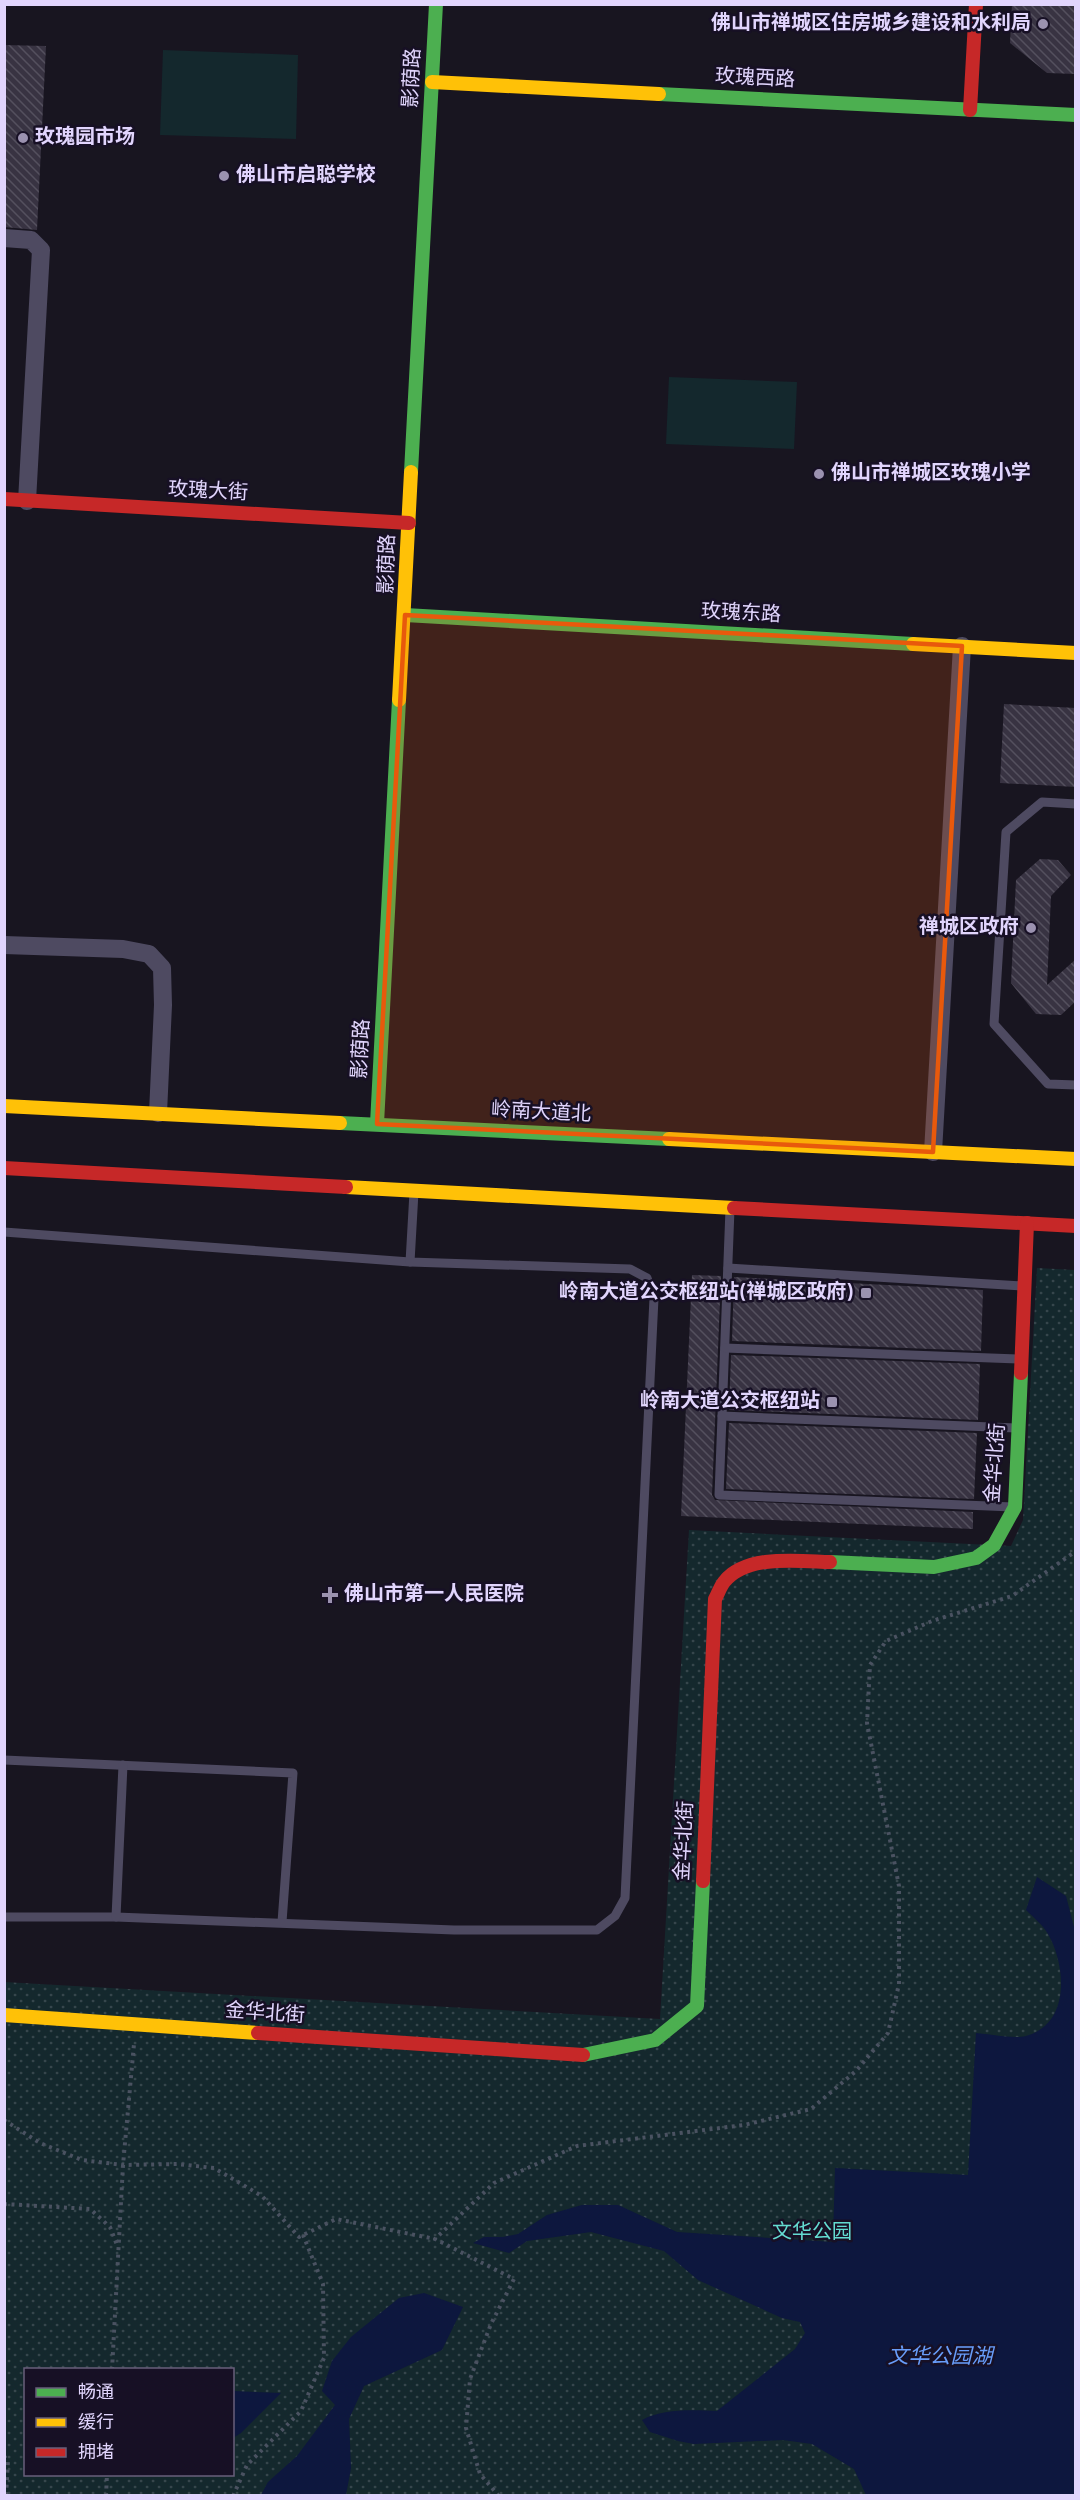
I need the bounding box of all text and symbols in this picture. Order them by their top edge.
place label: 佛山市禅城区住房城乡建设和水利局 [711,11,1031,37]
marker: 佛山市禅城区住房城乡建设和水利局 [1036,17,1050,31]
street label: 影荫路 [398,47,428,109]
street label: 玫瑰西路 [714,64,796,94]
place label: 玫瑰园市场 [35,125,135,151]
marker: 玫瑰园市场 [16,131,30,145]
place label: 佛山市启聪学校 [236,163,376,189]
marker: 佛山市启聪学校 [217,169,231,183]
place label: 佛山市禅城区玫瑰小学 [831,461,1031,487]
marker: 佛山市禅城区玫瑰小学 [812,467,826,481]
street label: 玫瑰大街 [167,477,249,507]
street label: 影荫路 [374,534,402,594]
street label: 玫瑰东路 [700,599,782,629]
place label: 禅城区政府 [919,915,1019,941]
marker: 禅城区政府 [1024,921,1038,935]
street label: 影荫路 [347,1018,377,1080]
street label: 岭南大道北 [490,1097,592,1129]
place label: 岭南大道公交枢纽站(禅城区政府) [559,1280,854,1306]
marker: 岭南大道公交枢纽站(禅城区政府) [859,1286,873,1300]
place label: 岭南大道公交枢纽站 [640,1389,820,1415]
marker: 岭南大道公交枢纽站 [825,1395,839,1409]
street label: 金华北街 [980,1422,1012,1504]
place label: 佛山市第一人民医院 [344,1582,524,1608]
marker: 佛山市第一人民医院 [321,1586,339,1604]
street label: 金华北街 [670,1800,700,1882]
street label: 金华北街 [224,1998,306,2030]
park label: 文华公园 [772,2220,852,2246]
water label: 文华公园湖 [888,2344,995,2371]
legend [24,2368,234,2476]
text: 畅通 [78,2382,114,2405]
text: 缓行 [78,2412,114,2435]
text: 拥堵 [78,2442,114,2465]

